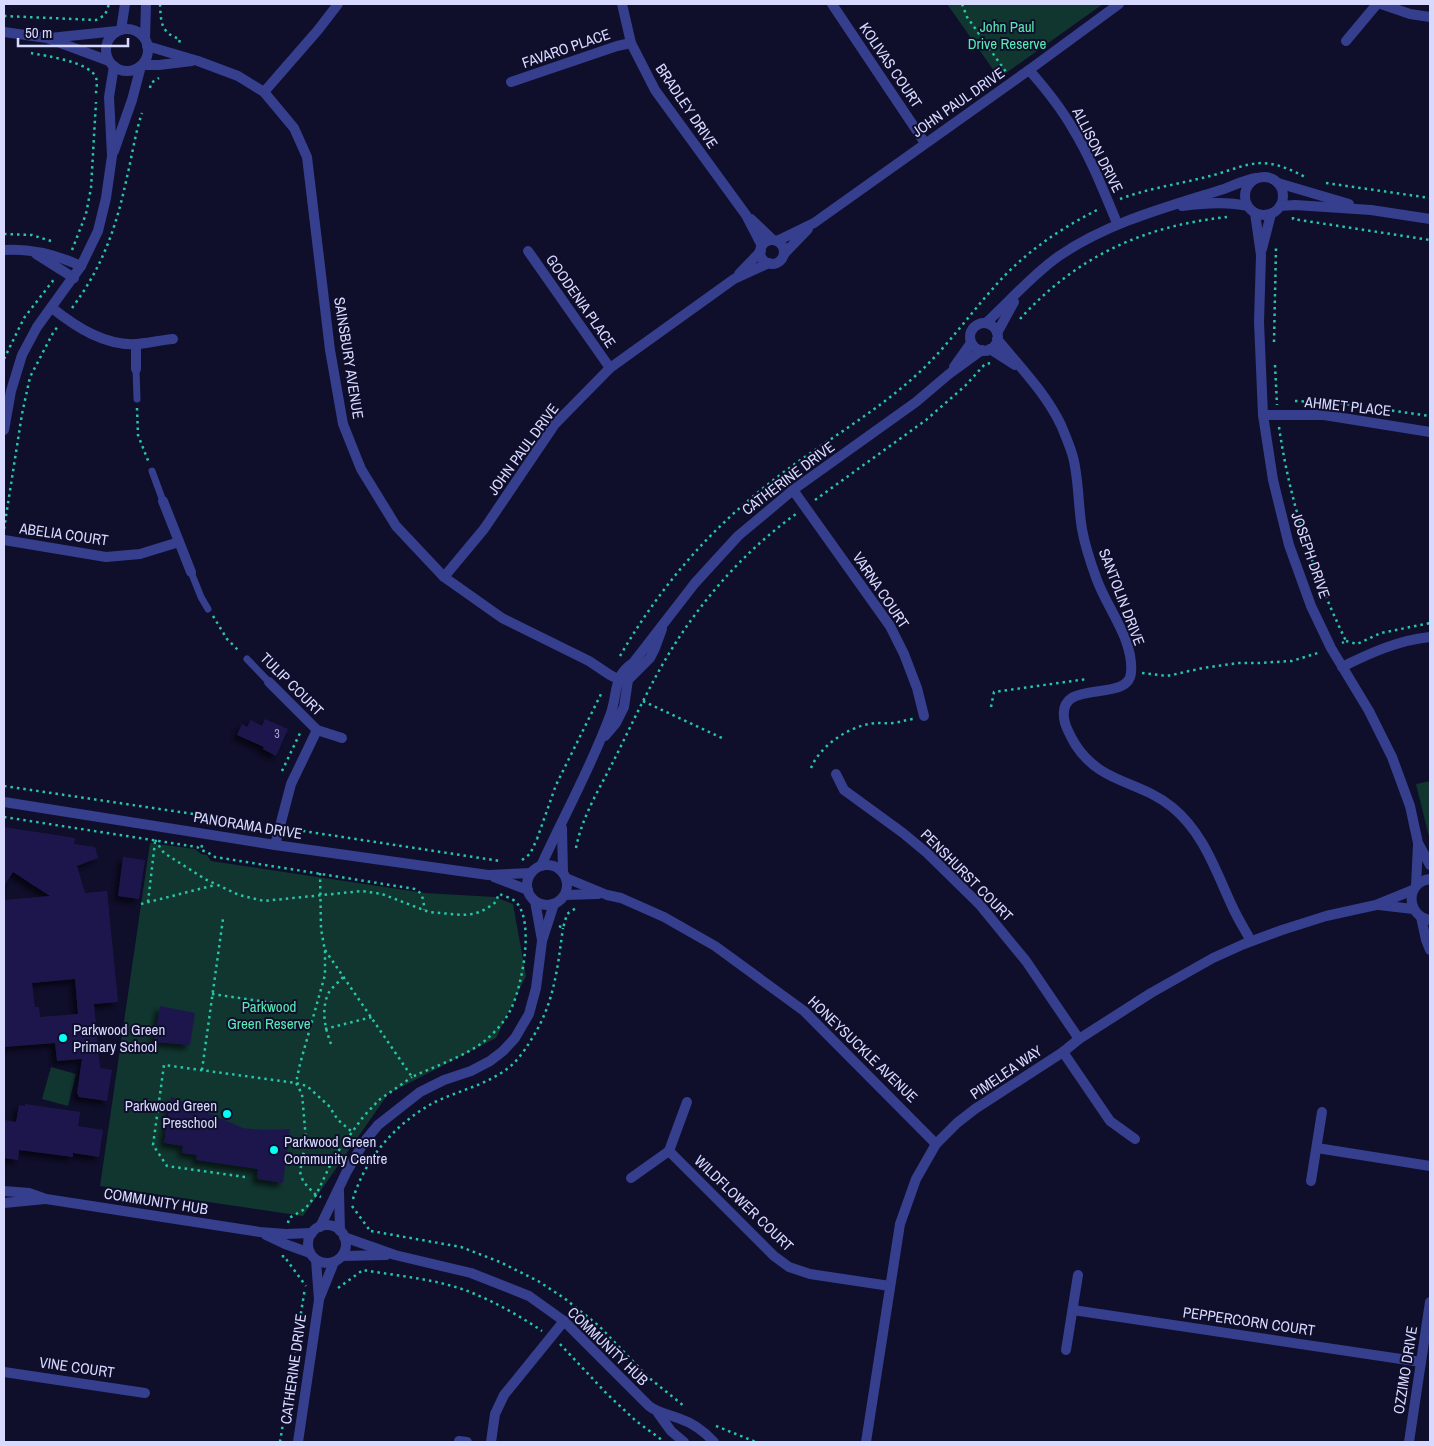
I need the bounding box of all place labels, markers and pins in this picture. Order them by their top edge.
place label: Parkwood Green Primary School [73,1019,165,1057]
marker: Parkwood Green Primary School [57,1032,69,1044]
place label: Parkwood Green Preschool [125,1095,217,1133]
marker: Parkwood Green Preschool [221,1108,233,1120]
place label: Parkwood Green Community Centre [284,1131,387,1169]
marker: Parkwood Green Community Centre [268,1144,280,1156]

